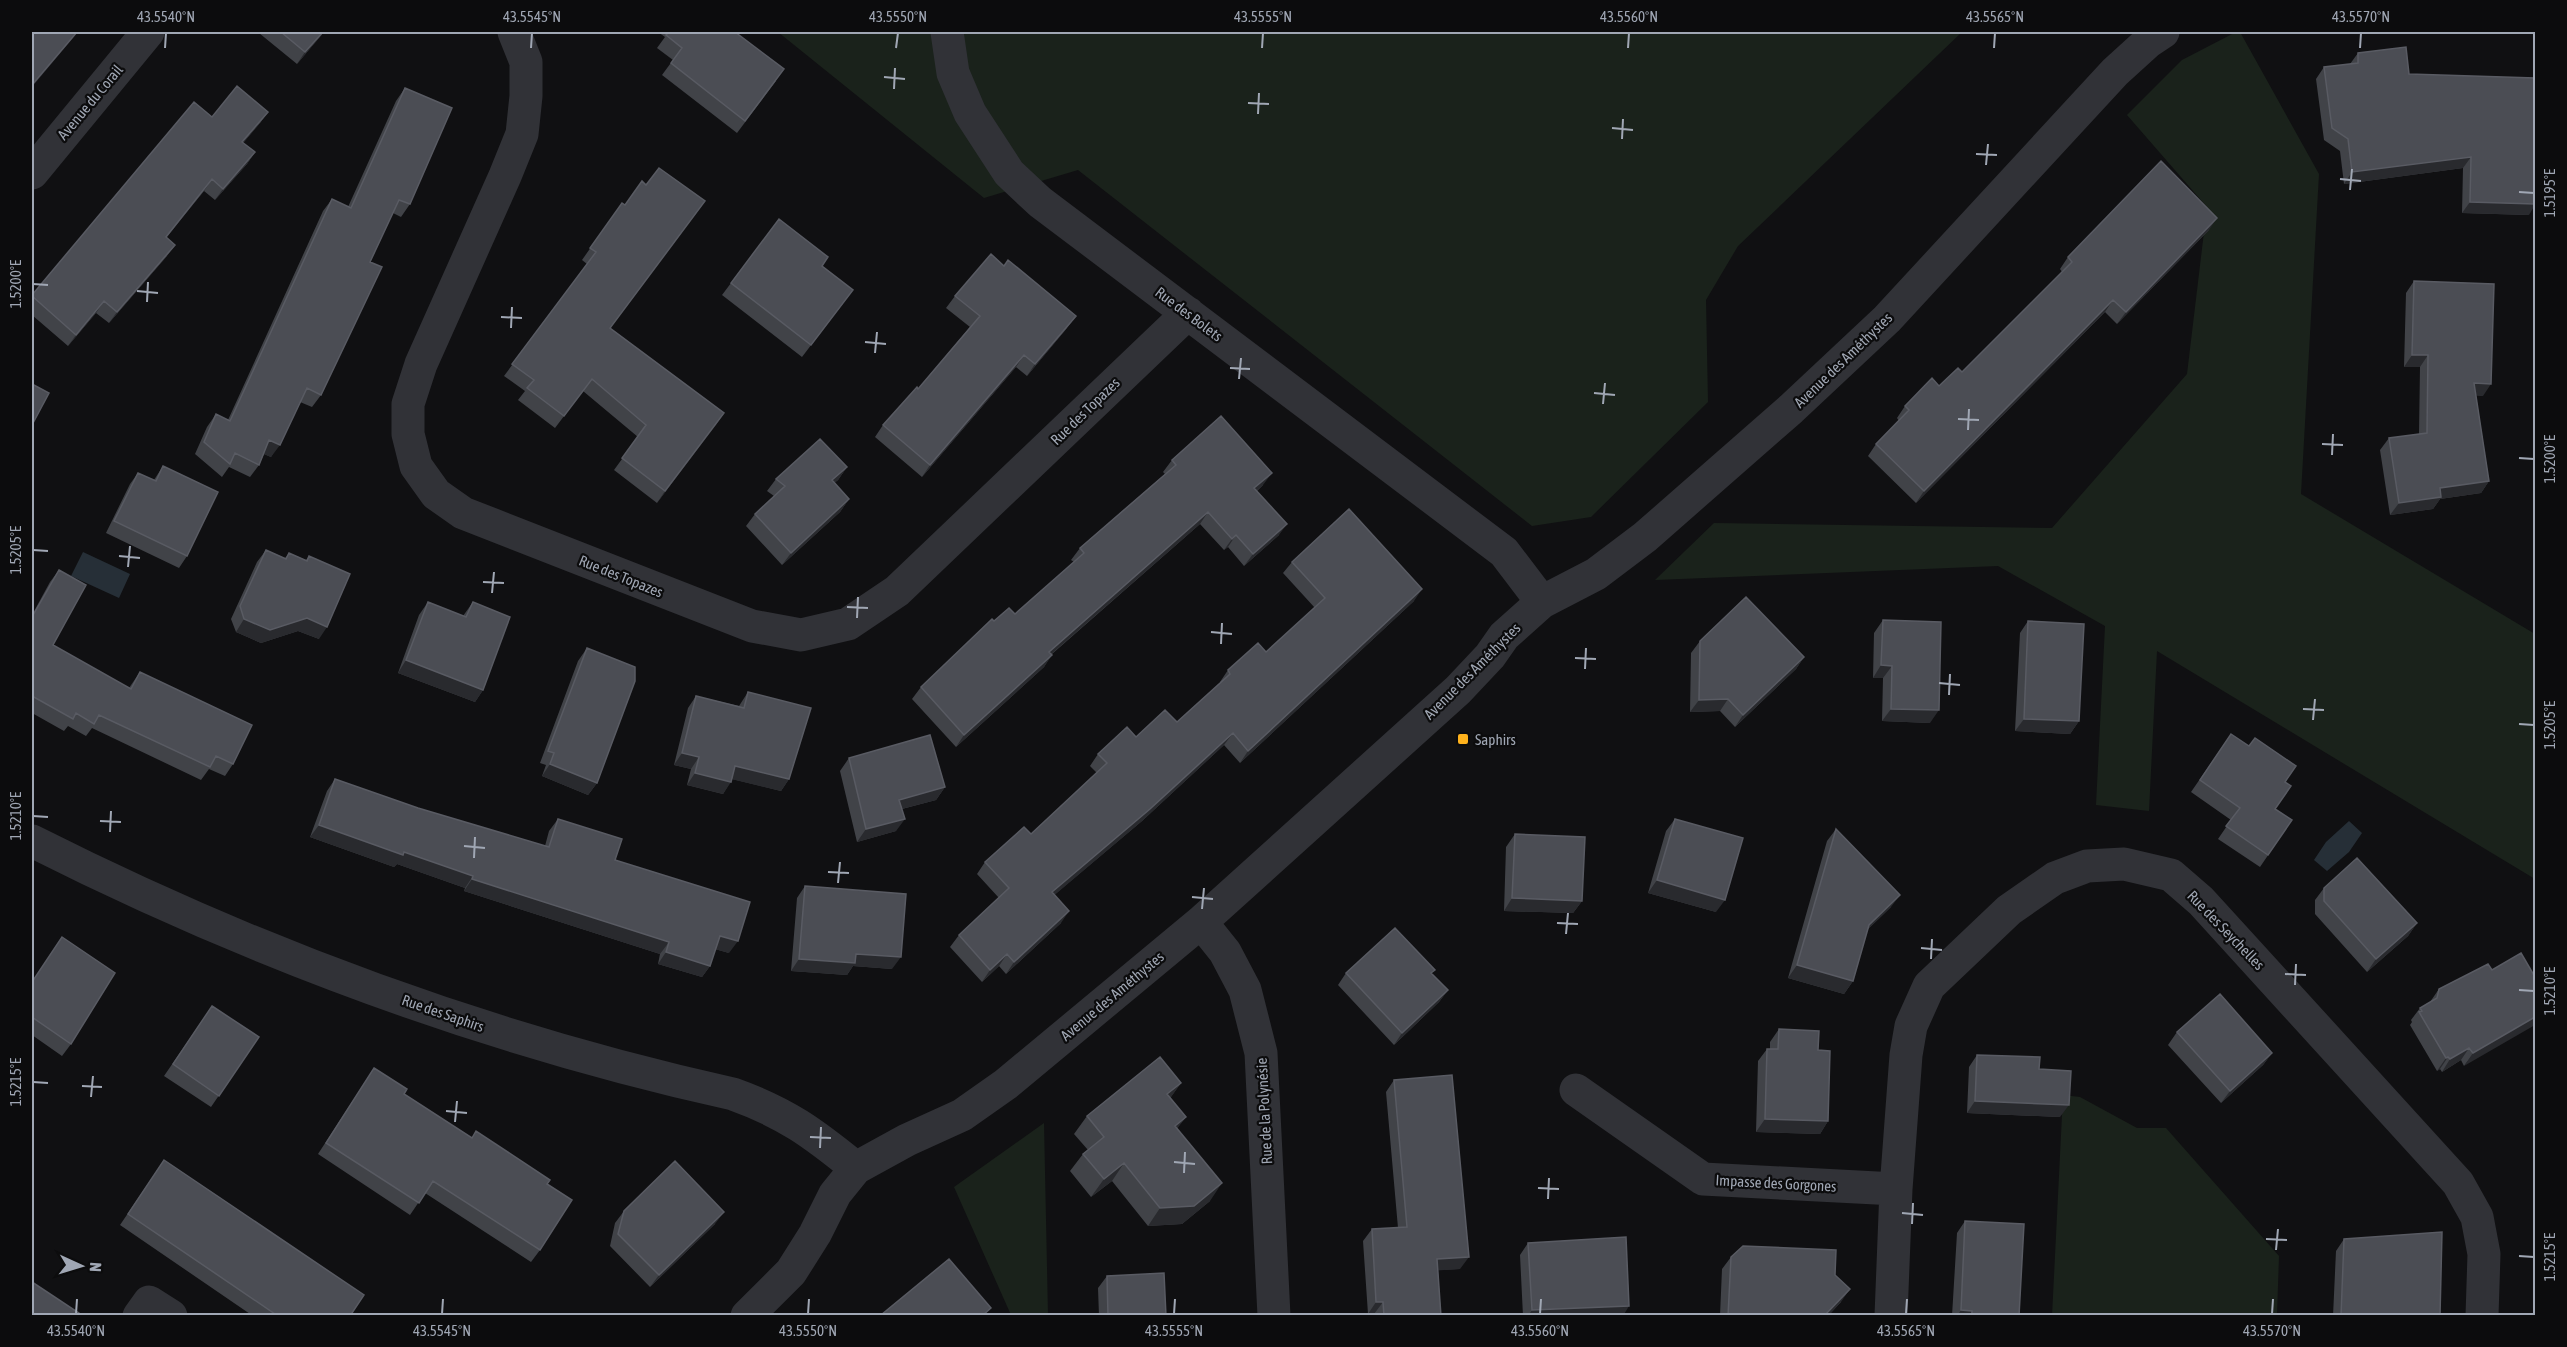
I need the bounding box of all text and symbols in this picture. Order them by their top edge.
text: 43.5540°N [137,8,195,25]
text: 43.5545°N [503,8,561,25]
text: 43.5550°N [869,8,927,25]
text: 43.5555°N [1234,8,1292,25]
text: 43.5560°N [1600,8,1658,25]
text: 43.5565°N [1966,8,2024,25]
text: 43.5570°N [2332,8,2390,25]
street label: Avenue du Corail [54,61,126,143]
text: 1.5195°E [2541,168,2558,217]
text: 1.5200°E [7,259,24,308]
street label: Rue des Bolets [1152,283,1226,345]
street label: Avenue des Améthystes [1791,309,1895,411]
street label: Rue des Topazes [1047,374,1123,448]
text: 1.5200°E [2541,434,2558,483]
text: 1.5205°E [7,525,24,574]
street label: Rue des Topazes [577,551,665,601]
street label: Avenue des Améthystes [1420,619,1524,723]
text: 1.5205°E [2541,700,2558,749]
place label: Saphirs [1475,731,1516,748]
marker: Saphirs [1456,732,1470,746]
text: 1.5210°E [7,791,24,840]
street label: Rue des Seychelles [2184,887,2268,973]
street label: Avenue des Améthystes [1057,948,1167,1044]
text: 1.5210°E [2541,966,2558,1015]
street label: Rue des Saphirs [400,991,486,1035]
text: 1.5215°E [7,1057,24,1106]
street label: Rue de la Polynésie [1253,1057,1275,1165]
street label: Impasse des Gorgones [1715,1171,1837,1195]
text: 1.5215°E [2541,1232,2558,1281]
north arrow [51,1236,111,1296]
text: N [87,1262,105,1272]
text: 43.5540°N [47,1322,105,1339]
text: 43.5545°N [413,1322,471,1339]
text: 43.5550°N [779,1322,837,1339]
text: 43.5555°N [1145,1322,1203,1339]
text: 43.5560°N [1511,1322,1569,1339]
text: 43.5565°N [1877,1322,1935,1339]
text: 43.5570°N [2243,1322,2301,1339]

